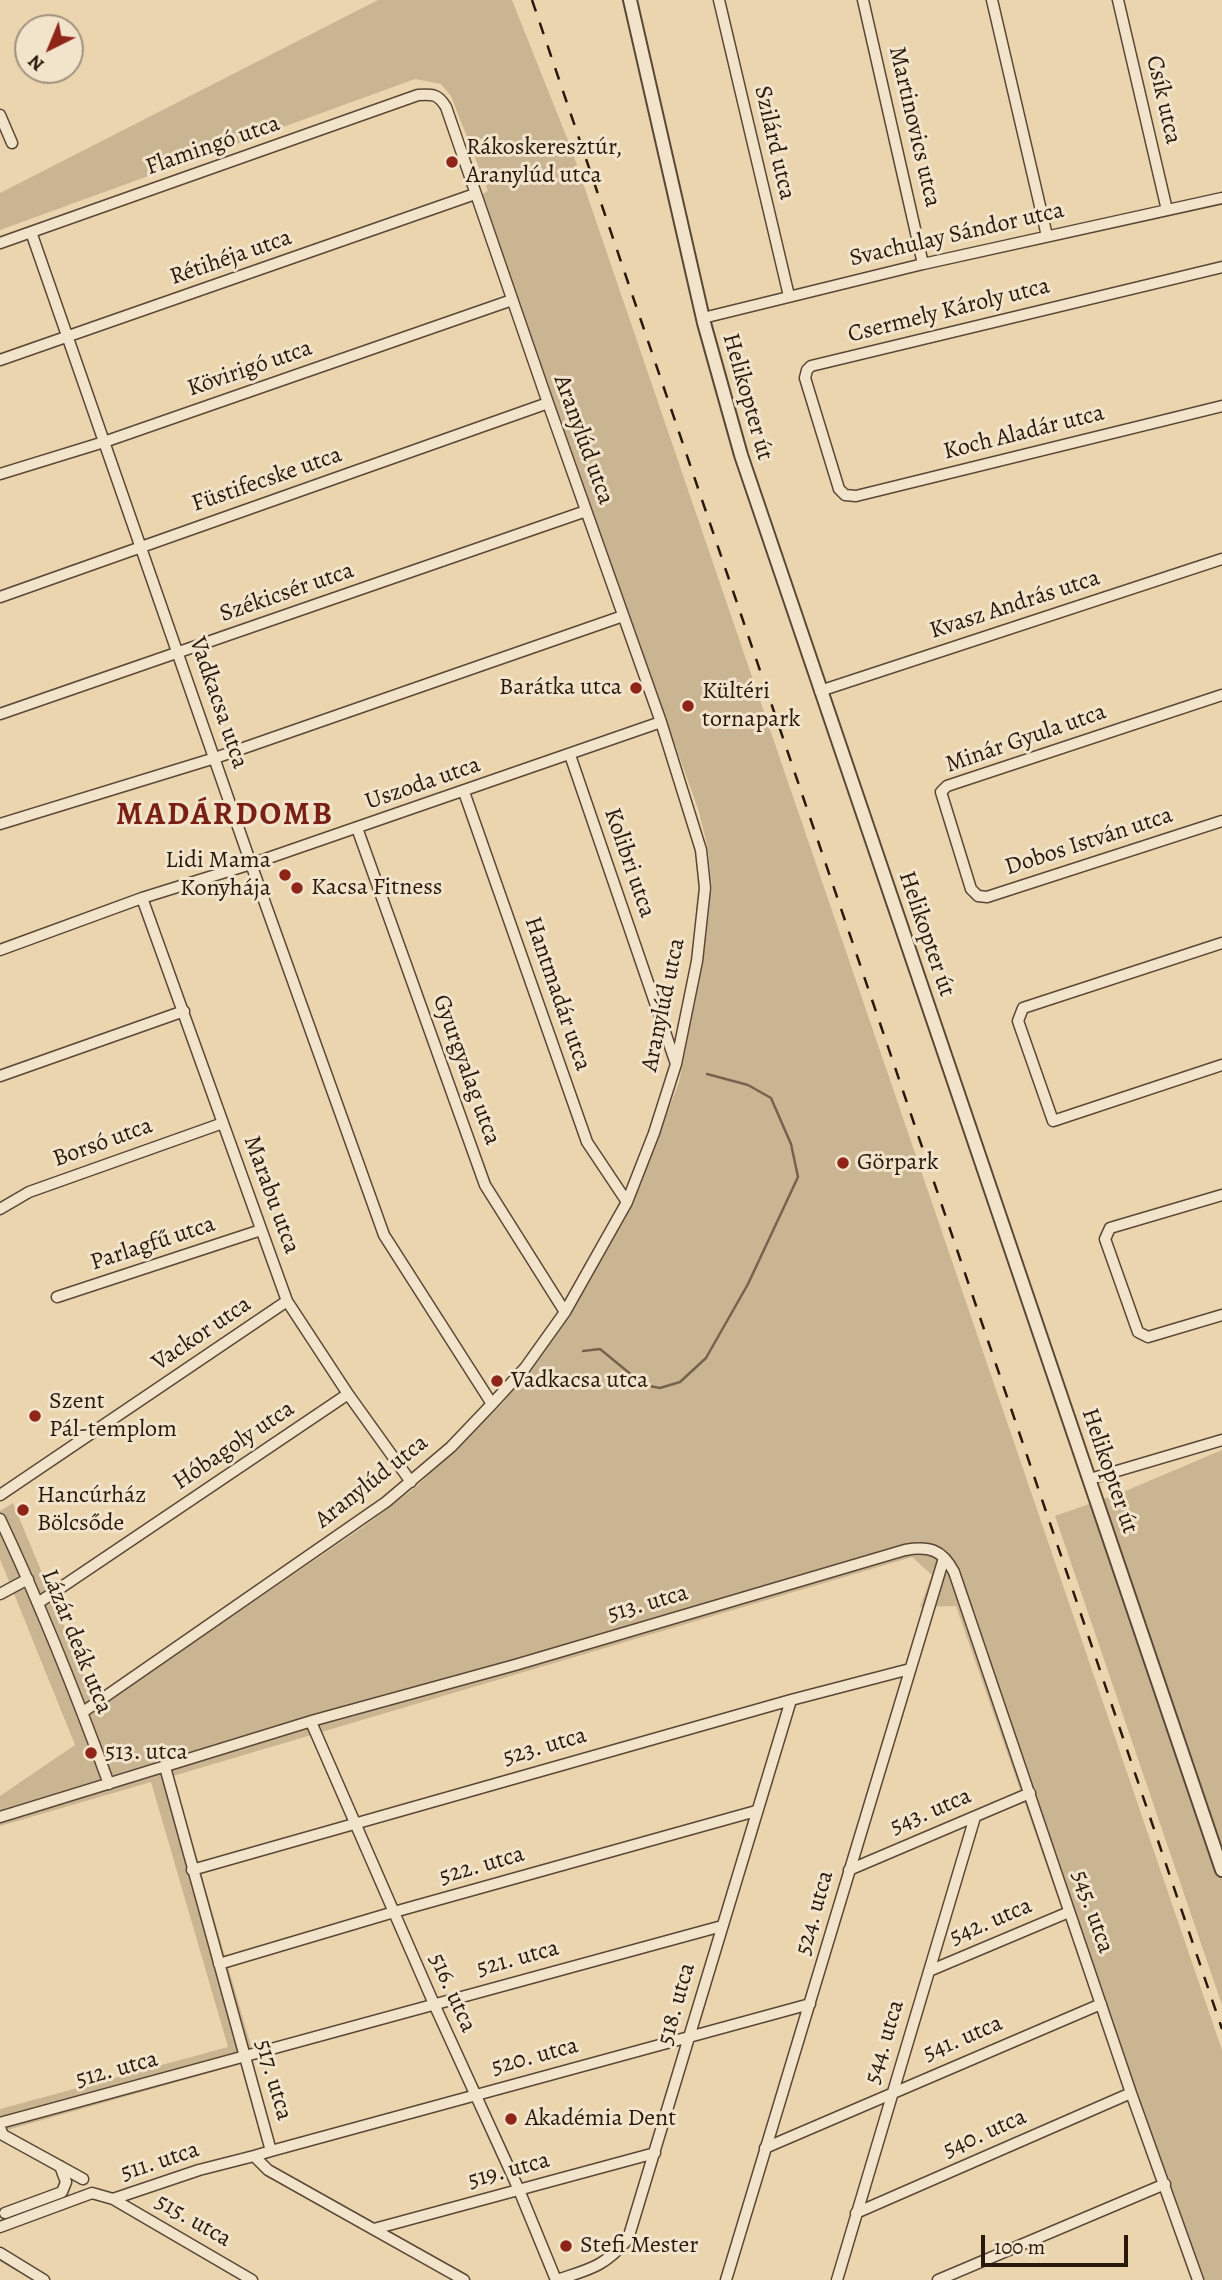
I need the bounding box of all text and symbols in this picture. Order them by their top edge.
north arrow [14,14,84,84]
street label: Martinovics utca [882,44,946,210]
text: N [22,49,50,77]
street label: Csík utca [1139,53,1187,147]
street label: Szilárd utca [747,83,801,203]
street label: Flamingó utca [142,110,284,182]
place label: Rákoskeresztúr, Aranylúd utca [466,134,622,190]
marker: Rákoskeresztúr, Aranylúd utca [444,154,460,170]
street label: Svachulay Sándor utca [847,196,1067,274]
street label: Rétihéja utca [166,224,296,292]
street label: Csermely Károly utca [845,272,1053,350]
street label: Helikopter út [715,330,779,464]
street label: Kövirigó utca [184,334,316,404]
street label: Aranylúd utca [546,371,620,509]
street label: Koch Aladár utca [941,399,1107,467]
street label: Füstifecske utca [188,441,346,519]
street label: Székicsér utca [216,557,358,629]
street label: Kvasz András utca [926,564,1104,646]
street label: Vadkacsa utca [182,633,254,773]
place label: Barátka utca [499,674,622,702]
place label: Kültéri tornapark [702,678,800,734]
marker: Barátka utca [628,680,644,696]
marker: Kültéri tornapark [680,698,696,714]
street label: Minár Gyula utca [942,698,1110,780]
street label: Uszoda utca [362,751,484,817]
district label: MADÁRDOMB [117,797,333,835]
street label: Dobos István utca [1002,801,1176,883]
street label: Kolibri utca [597,804,661,922]
place label: Lidi Mama Konyhája [165,847,271,903]
marker: Lidi Mama Konyhája [277,867,293,883]
street label: Helikopter út [891,868,961,1000]
place label: Kacsa Fitness [311,874,442,902]
marker: Kacsa Fitness [289,880,305,896]
street label: Hantmadár utca [517,913,597,1075]
street label: Aranylúd utca [636,936,692,1074]
street label: Gyurgyalag utca [425,991,507,1149]
street label: Borsó utca [49,1112,157,1174]
street label: Marabu utca [236,1132,306,1258]
place label: Görpark [857,1149,939,1177]
marker: Görpark [835,1155,851,1171]
street label: Parlagfű utca [87,1210,219,1278]
street label: Vackor utca [147,1290,257,1378]
place label: Vadkacsa utca [511,1367,648,1395]
marker: Vadkacsa utca [489,1373,505,1389]
place label: Szent Pál-templom [49,1388,177,1444]
street label: Hóbagoly utca [168,1395,300,1497]
street label: Helikopter út [1074,1405,1144,1537]
marker: Szent Pál-templom [27,1408,43,1424]
street label: Aranylúd utca [310,1429,434,1535]
place label: Hancúrház Bölcsőde [37,1482,146,1538]
marker: Hancúrház Bölcsőde [15,1502,31,1518]
street label: Lázár deák utca [34,1566,118,1718]
street label: 513. utca [604,1579,692,1629]
street label: 523. utca [500,1721,590,1773]
place label: 513. utca [105,1739,188,1767]
marker: 513. utca [83,1745,99,1761]
street label: 543. utca [886,1782,976,1842]
street label: 522. utca [436,1840,528,1892]
street label: 524. utca [789,1867,841,1959]
street label: 545. utca [1064,1867,1120,1957]
street label: 542. utca [945,1892,1037,1952]
street label: 521. utca [474,1934,562,1984]
street label: 516. utca [422,1949,482,2037]
street label: 518. utca [652,1960,702,2048]
street label: 544. utca [859,1997,911,2087]
street label: 541. utca [919,2009,1007,2069]
street label: 520. utca [488,2032,582,2082]
street label: 517. utca [248,2036,298,2124]
street label: 512. utca [73,2045,161,2095]
street label: 540. utca [939,2103,1031,2165]
place label: Akadémia Dent [525,2105,676,2133]
marker: Akadémia Dent [503,2111,519,2127]
street label: 511. utca [117,2136,203,2188]
street label: 519. utca [465,2146,553,2196]
street label: 515. utca [150,2188,236,2254]
scale bar [984,2220,1131,2264]
place label: Stefi Mester [580,2232,698,2260]
text: 100 m [994,2233,1045,2261]
marker: Stefi Mester [558,2238,574,2254]

